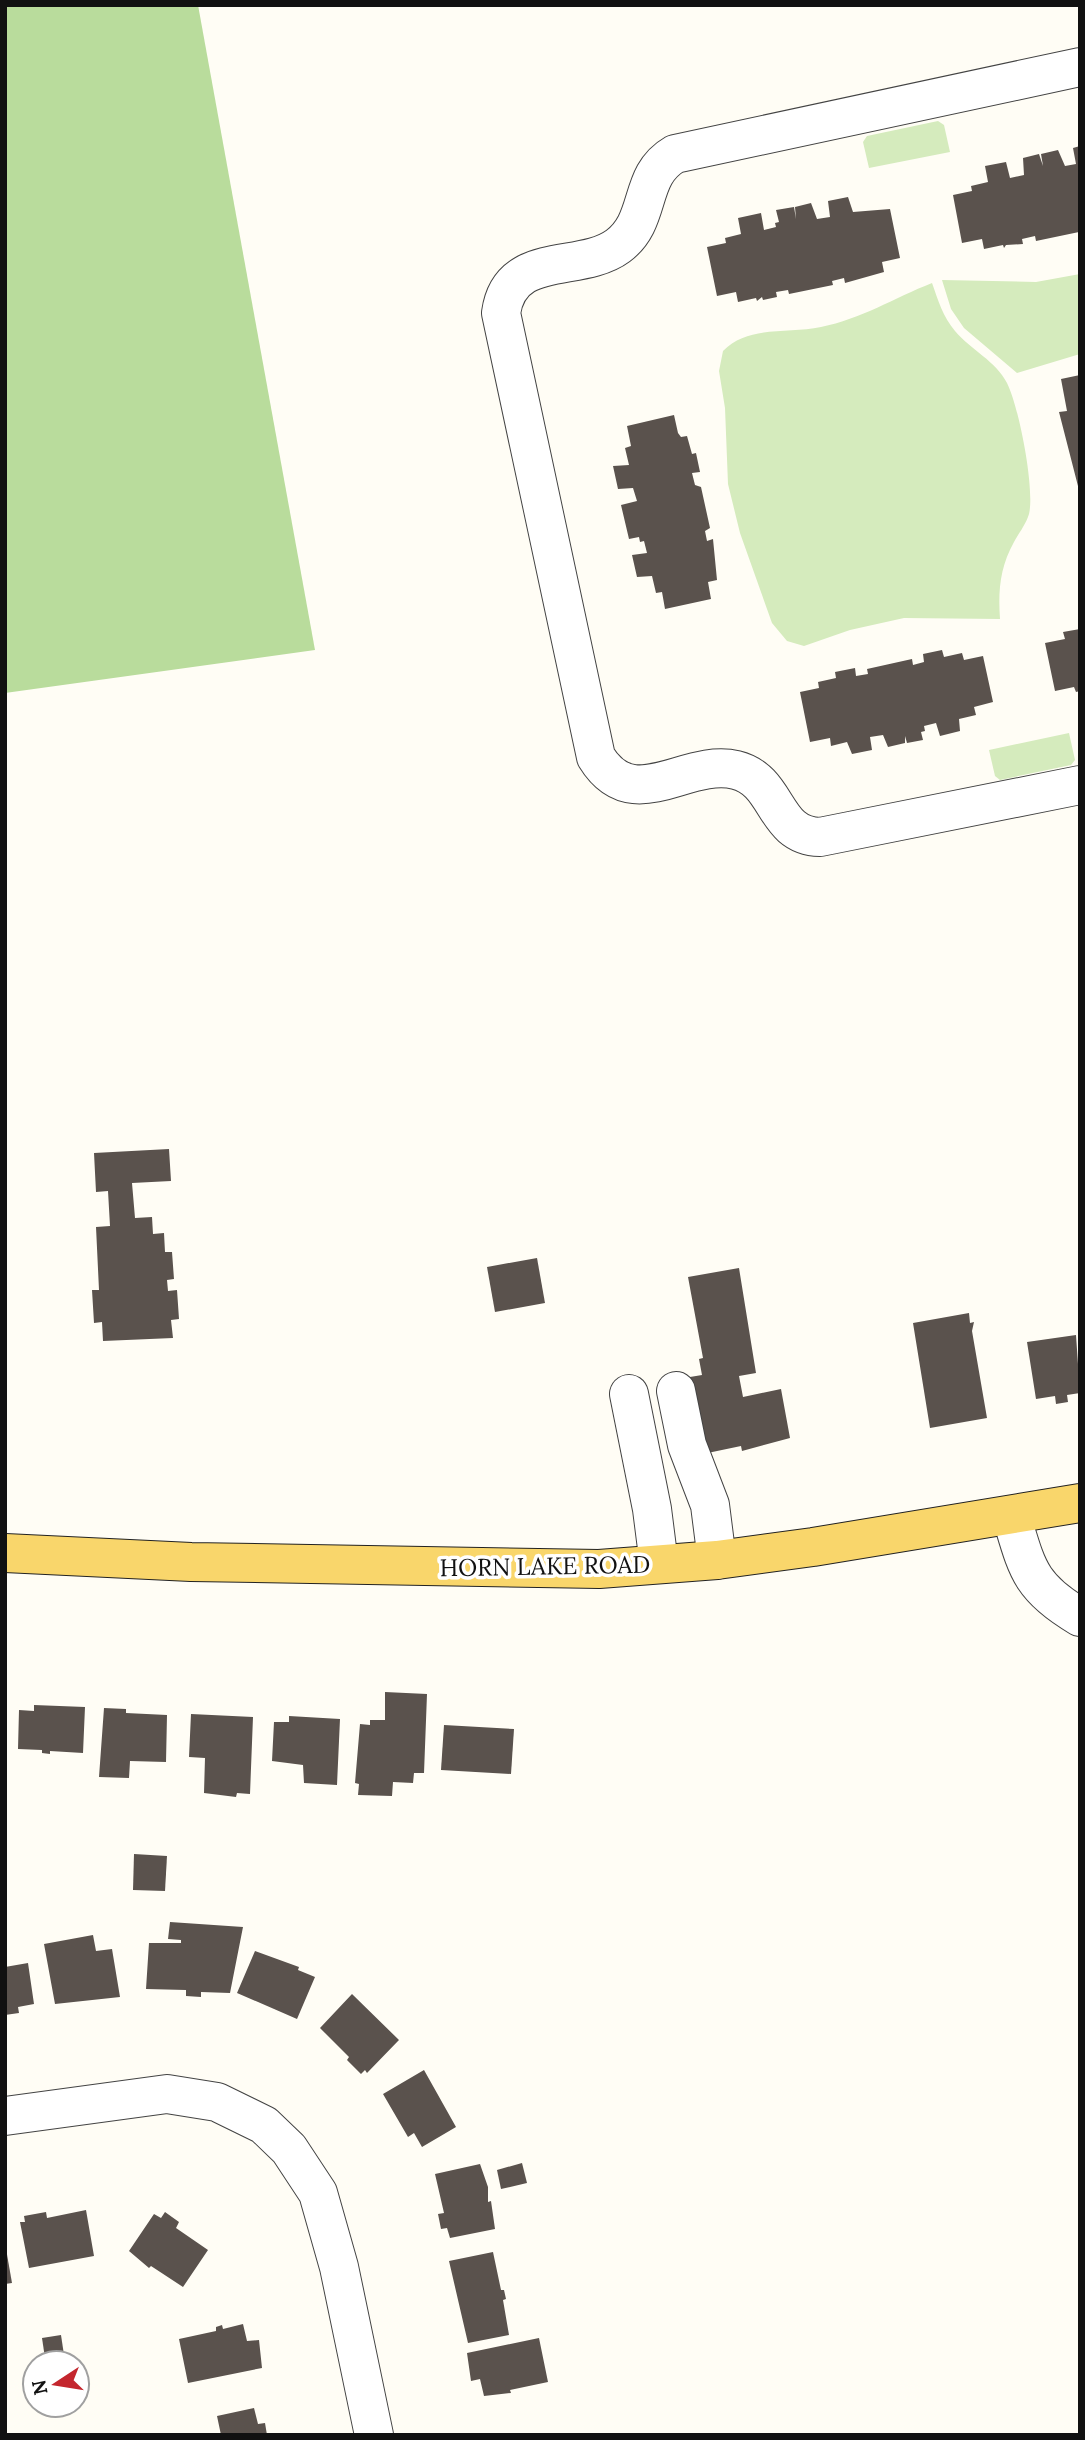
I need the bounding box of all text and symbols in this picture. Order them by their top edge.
street label: HORN LAKE ROAD [439,1549,651,1583]
north arrow [21,2349,91,2419]
text: N [26,2378,53,2397]

